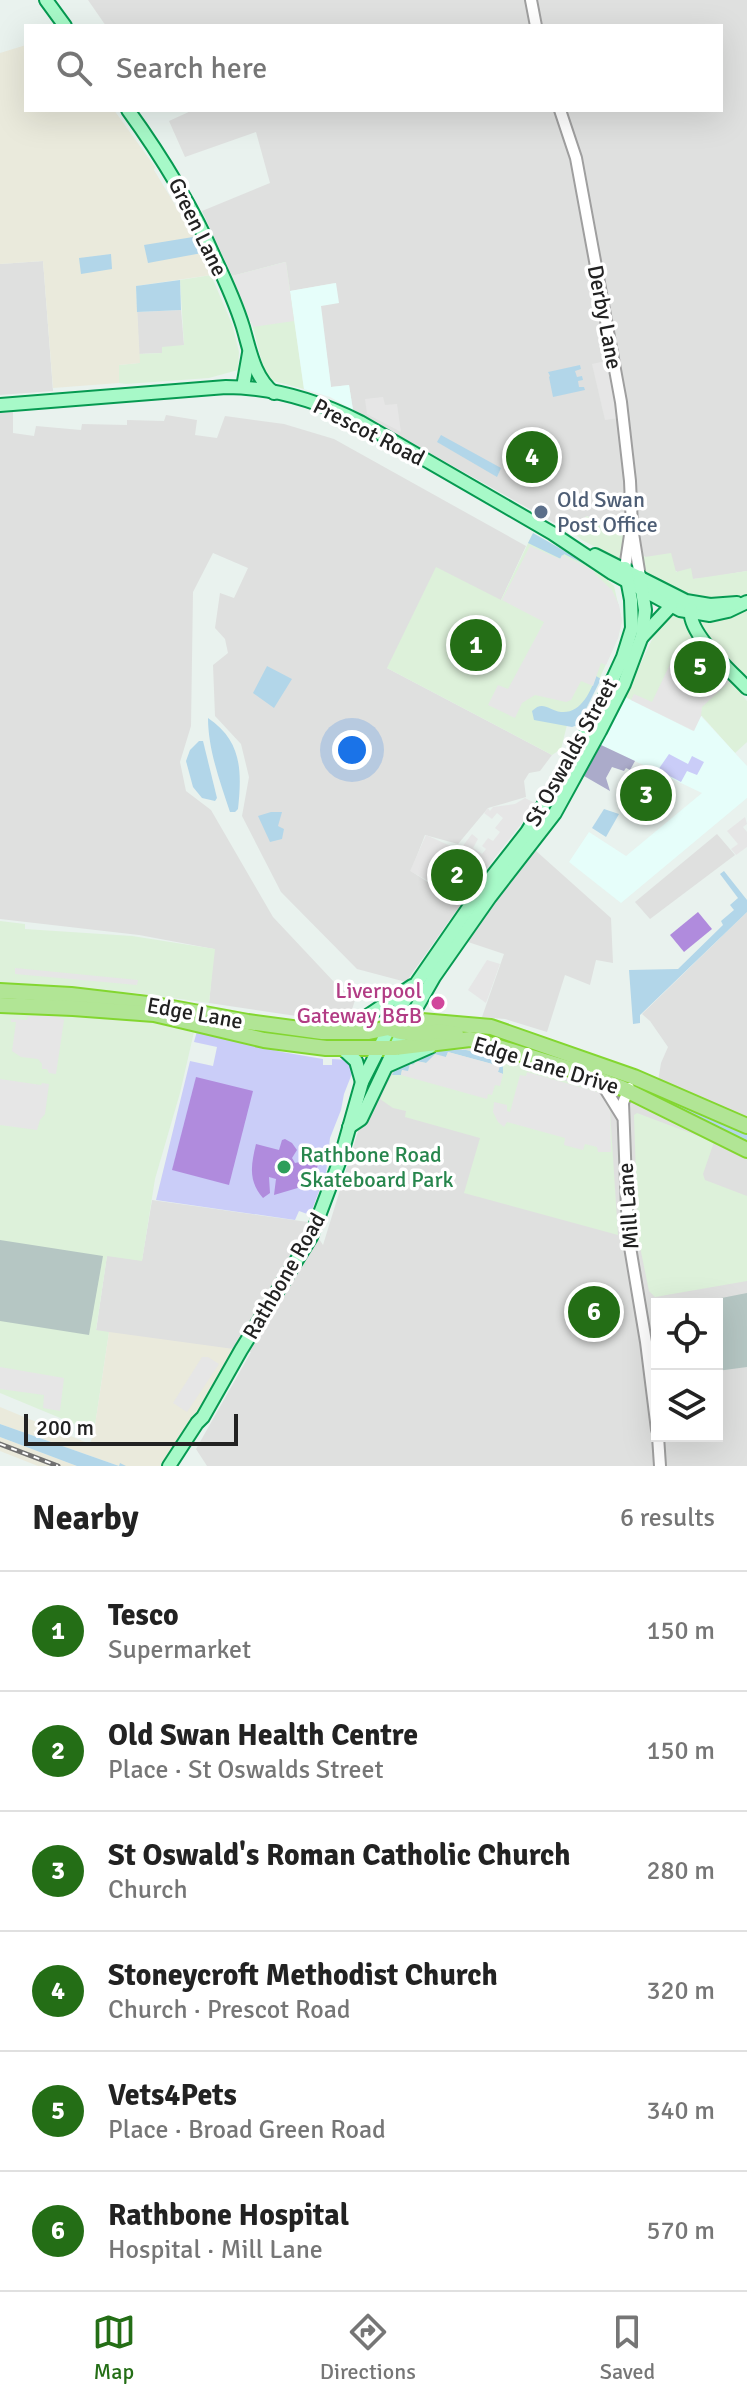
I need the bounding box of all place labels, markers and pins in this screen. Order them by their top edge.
pin: 4 [506,427,558,487]
place label: Old Swan Post Office [557,486,658,538]
marker: Old Swan Post Office [532,503,550,521]
pin: 1 [450,615,502,675]
pin: 5 [674,637,726,697]
pin: 3 [620,765,672,825]
pin: 2 [431,845,483,905]
place label: Liverpool Gateway B&B [297,977,422,1029]
marker: Liverpool Gateway B&B [429,994,447,1012]
place label: Rathbone Road Skateboard Park [300,1141,454,1193]
marker: Rathbone Road Skateboard Park [275,1158,293,1176]
pin: 6 [568,1282,620,1342]

